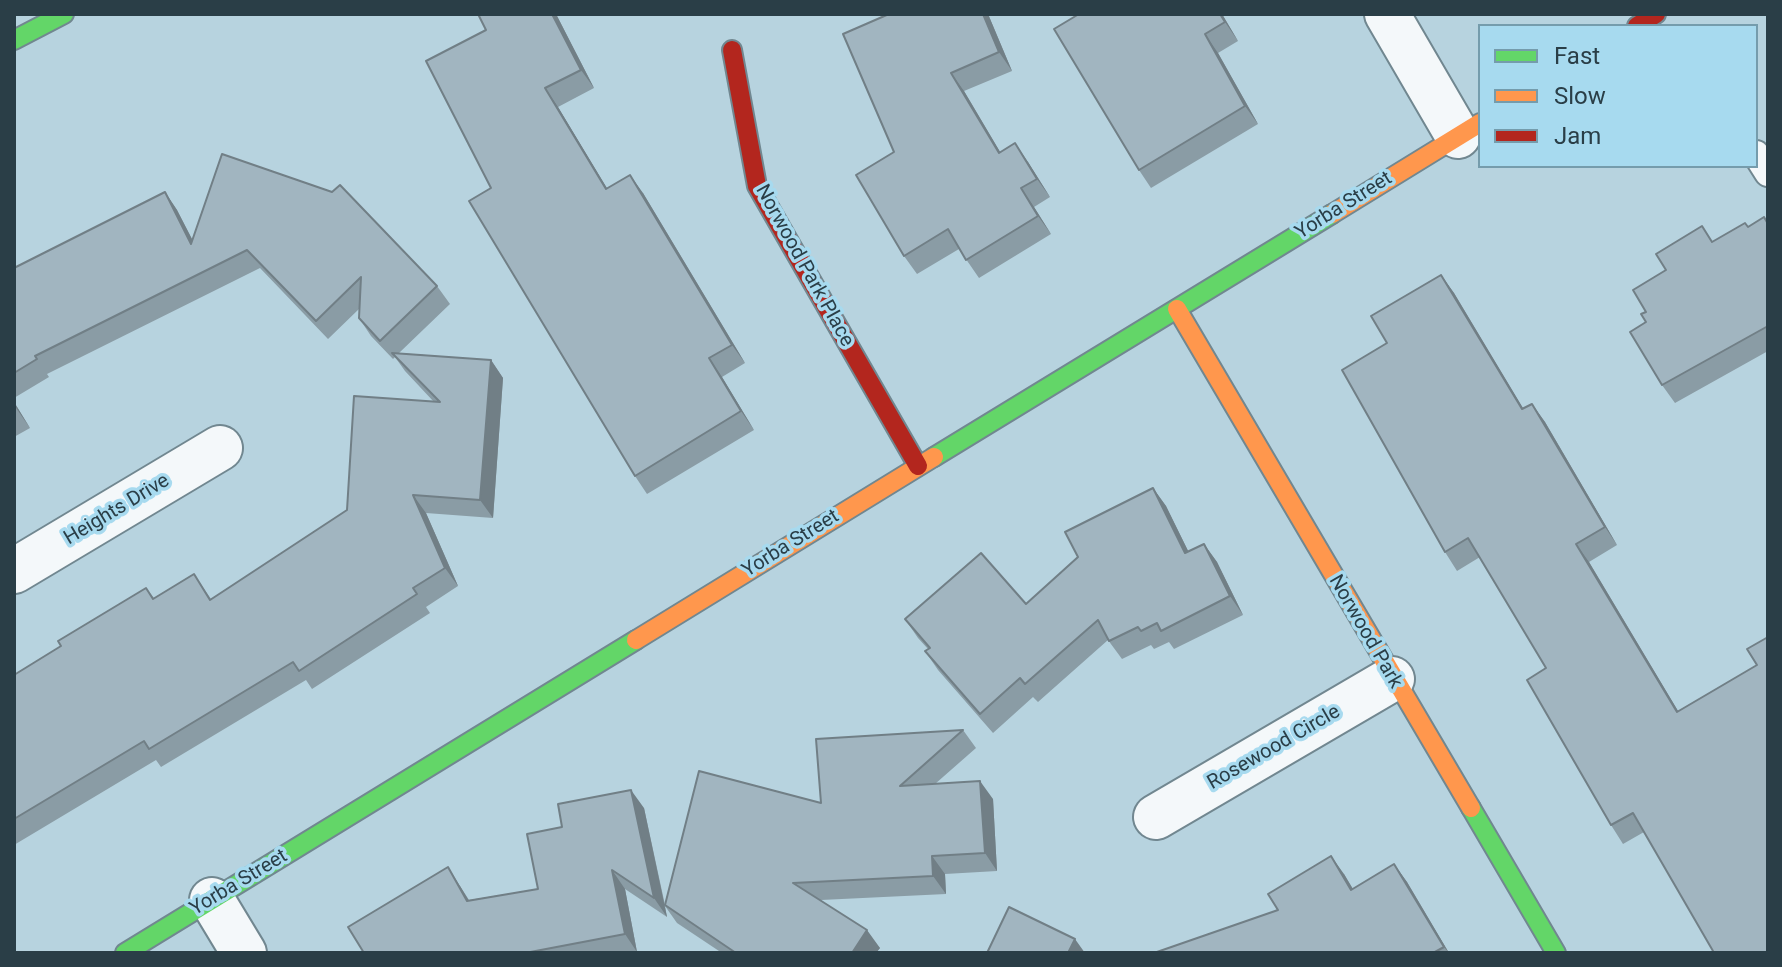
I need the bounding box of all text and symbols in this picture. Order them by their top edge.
legend [1478,24,1758,168]
text: Fast [1554,42,1600,70]
text: Slow [1554,82,1606,110]
text: Jam [1554,122,1601,150]
street label: Yorba Street [1291,167,1397,245]
street label: Norwood Park Place [750,181,858,351]
street label: Heights Drive [60,469,174,551]
street label: Yorba Street [738,505,844,583]
street label: Norwood Park [1323,571,1407,693]
street label: Rosewood Circle [1203,700,1345,796]
street label: Yorba Street [186,845,292,921]

